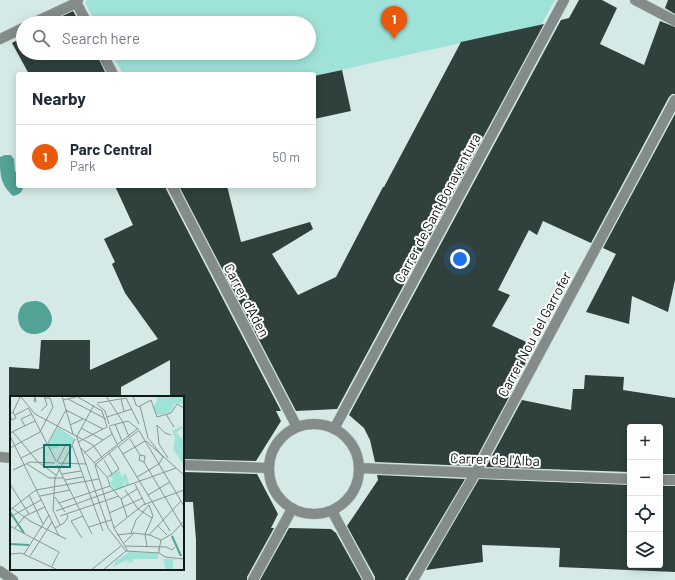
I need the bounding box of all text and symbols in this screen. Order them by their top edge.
pin: 1 [381,6,407,39]
search box [16,16,316,60]
icon: search [30,27,52,49]
text: Search here [62,29,140,47]
text: Nearby [32,88,86,108]
street label: Carrer de Sant Bonaventura [390,130,484,286]
text: Parc Central [70,140,152,158]
text: 1 [43,149,47,165]
text: 50 m [273,149,300,165]
text: Park [70,158,96,174]
your location [450,249,470,269]
street label: Carrer d'Aden [221,260,273,340]
street label: Carrer Nou del Garrofer [494,268,574,400]
inset map [10,396,184,570]
map controls [627,424,663,568]
button: + [627,424,663,460]
street label: Carrer de l'Alba [450,449,540,469]
button: − [627,460,663,496]
button: locate [627,496,663,532]
button: layers [627,532,663,568]

